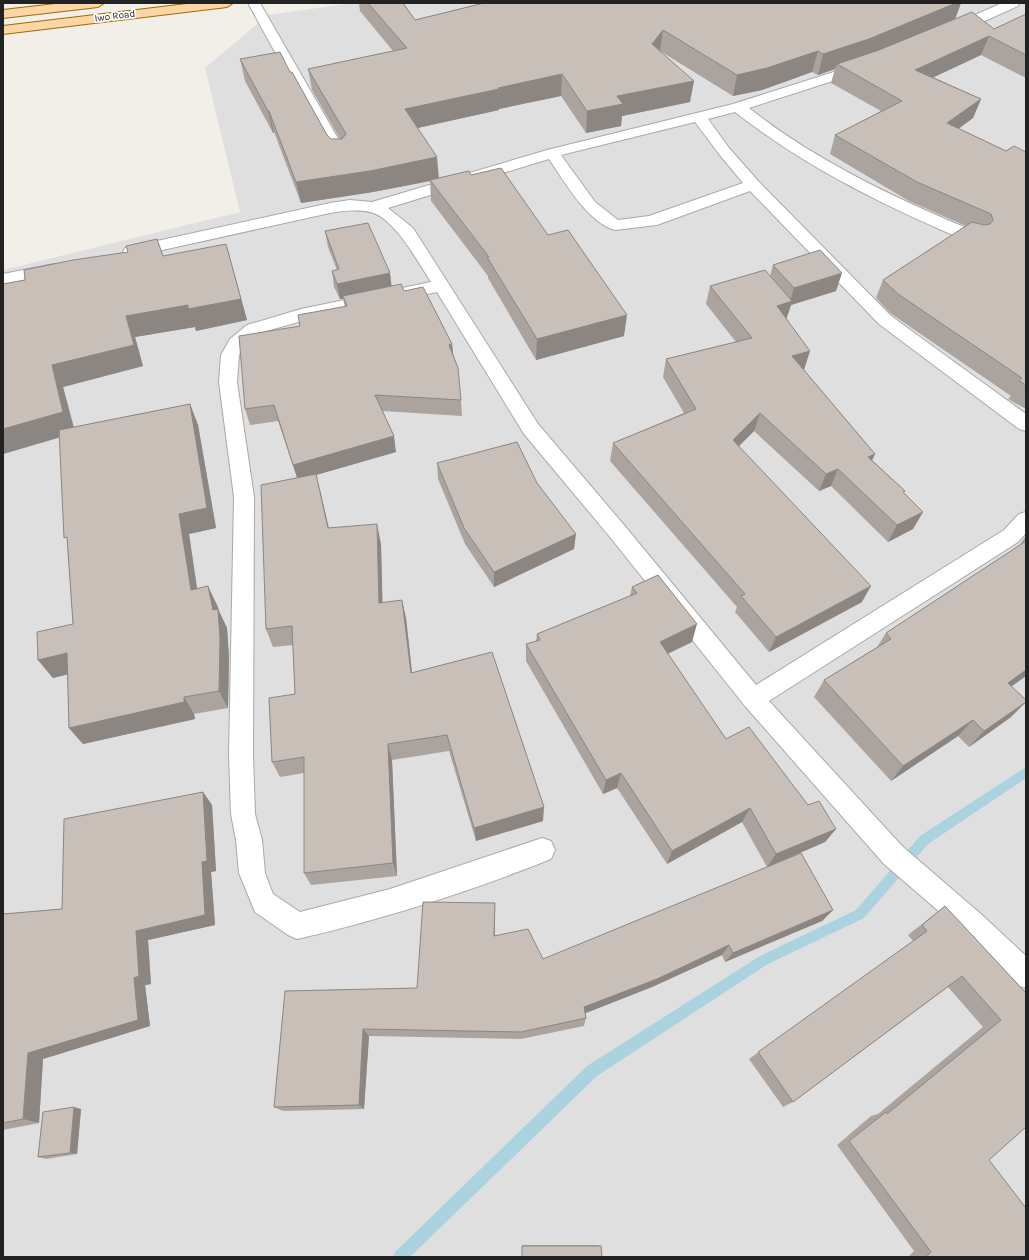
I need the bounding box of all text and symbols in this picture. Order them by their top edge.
street label: Iwo Road [94,8,136,24]

